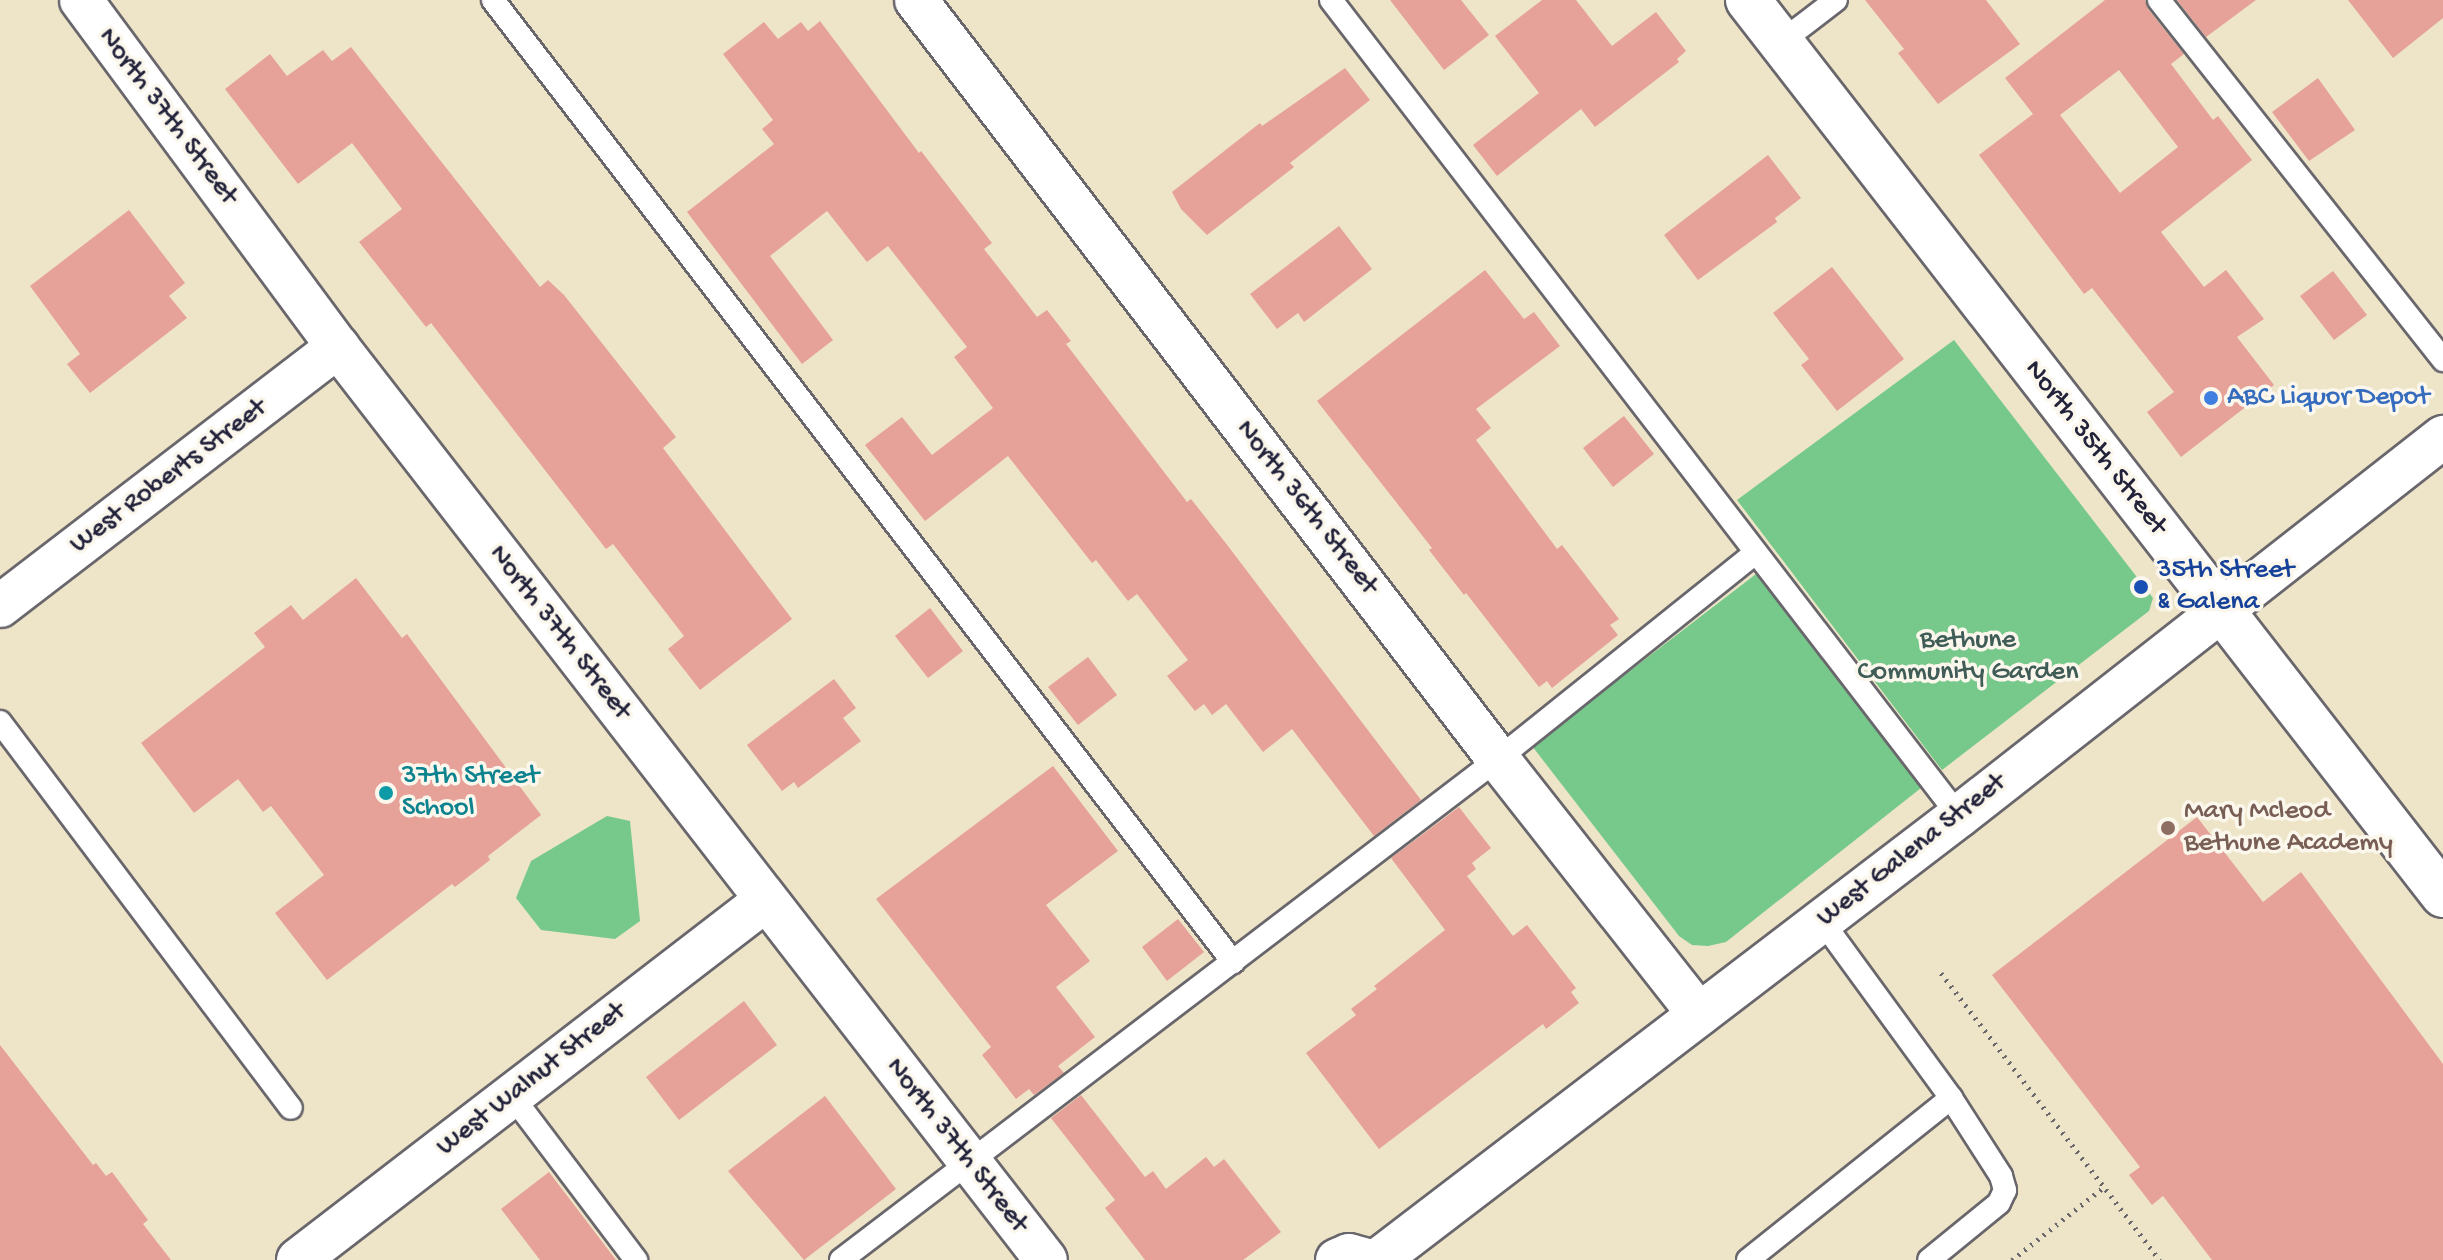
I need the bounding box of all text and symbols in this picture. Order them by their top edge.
street label: North 37th Street [90,22,244,212]
street label: North 35th Street [2016,354,2174,542]
place label: ABC Liquor Depot [2227,381,2429,415]
marker: ABC Liquor Depot [2202,389,2220,407]
street label: West Roberts Street [64,392,274,562]
street label: North 36th Street [1227,414,1385,602]
street label: North 37th Street [480,539,638,727]
place label: 35th Street & Galena [2157,554,2294,620]
marker: 35th Street & Galena [2132,578,2150,596]
park label: Bethune Community Garden [1857,624,2079,690]
place label: 37th Street School [402,760,539,826]
street label: West Galena Street [1811,767,2013,935]
marker: 37th Street School [377,784,395,802]
place label: Mary Mcleod Bethune Academy [2184,795,2393,861]
marker: Mary Mcleod Bethune Academy [2159,819,2177,837]
street label: West Walnut Street [431,996,633,1164]
street label: North 37th Street [877,1052,1035,1240]

